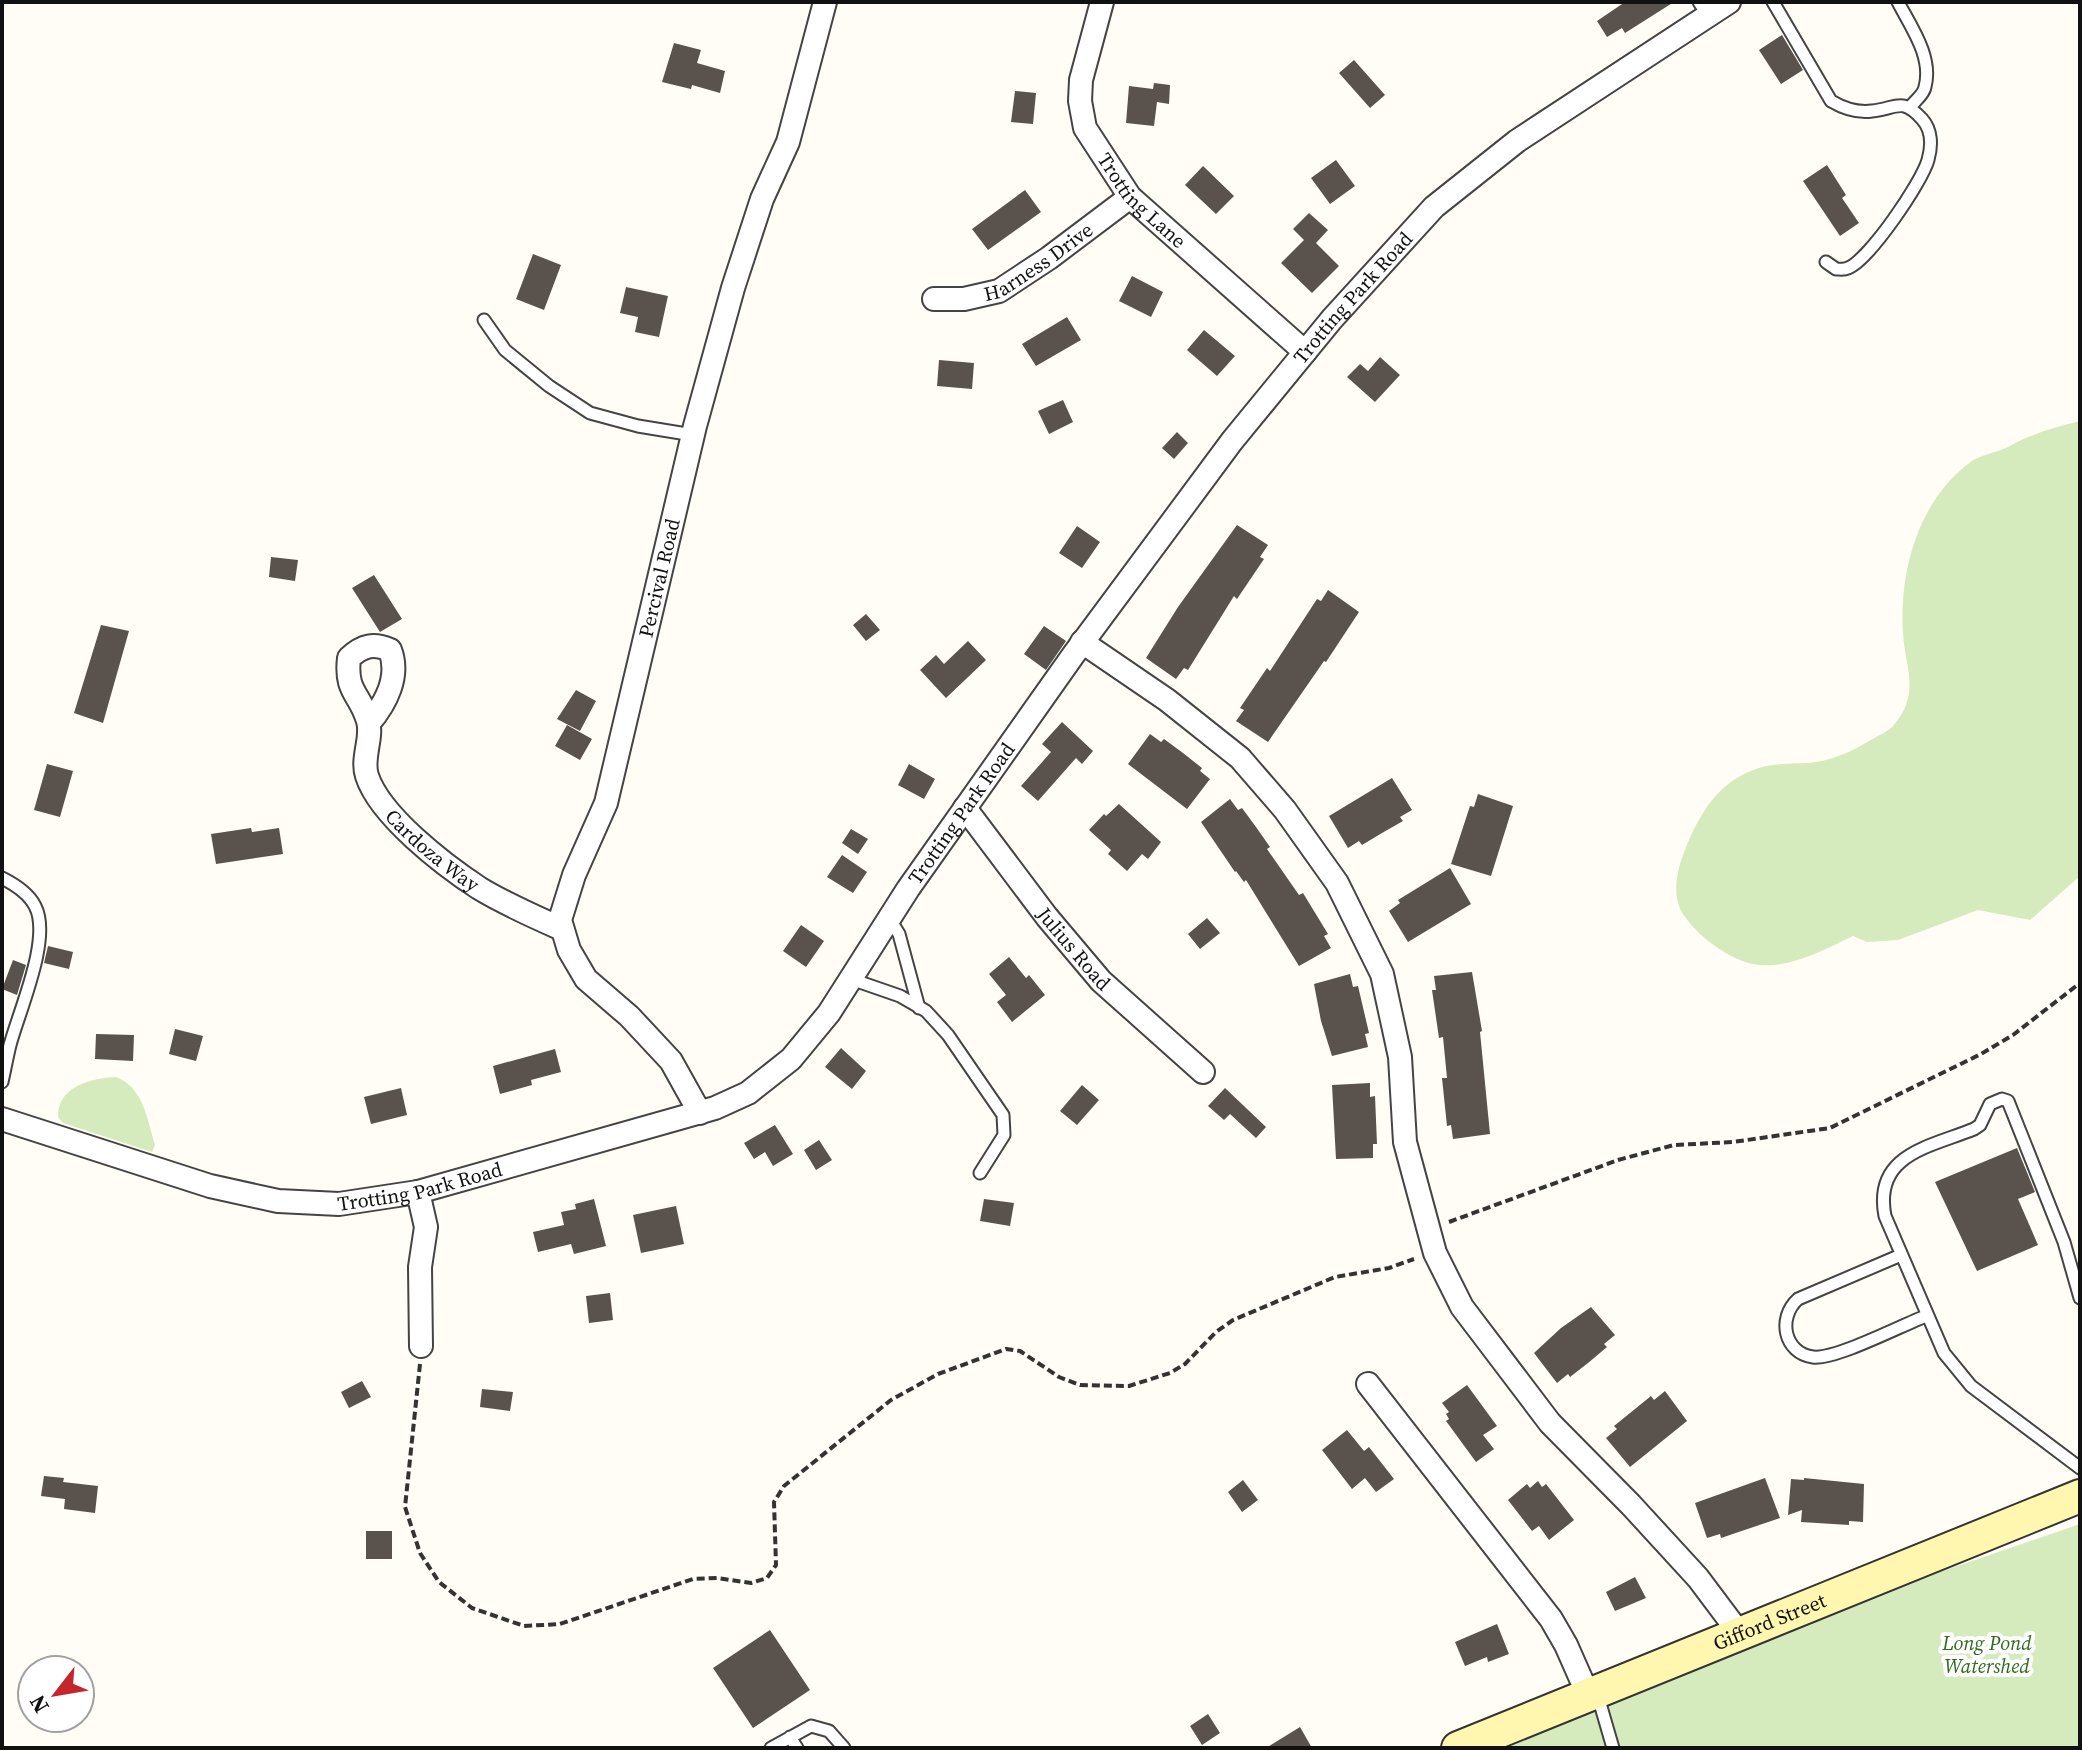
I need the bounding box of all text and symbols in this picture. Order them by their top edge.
street label: Trotting Lane [1091,147,1192,255]
street label: Harness Drive [981,216,1099,308]
street label: Trotting Park Road [1287,225,1419,370]
street label: Percival Road [632,515,687,640]
street label: Trotting Park Road [901,736,1022,890]
street label: Cardoza Way [379,803,486,899]
street label: Julius Road [1030,901,1117,997]
street label: Trotting Park Road [336,1155,506,1218]
street label: Gifford Street [1709,1586,1830,1657]
park label: Long Pond Watershed [1941,1629,2032,1680]
north arrow [16,1654,96,1734]
text: N [22,1690,56,1719]

